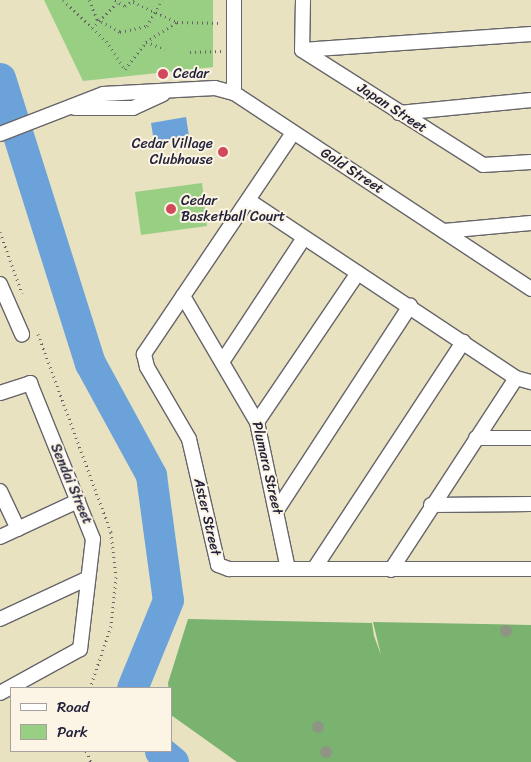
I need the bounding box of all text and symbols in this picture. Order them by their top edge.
place label: Cedar [173,66,209,82]
marker: Cedar [157,68,169,80]
street label: Japan Street [354,79,430,137]
place label: Cedar Village Clubhouse [132,136,213,168]
street label: Gold Street [317,144,387,198]
marker: Cedar Village Clubhouse [217,146,229,158]
place label: Cedar Basketball Court [181,193,285,226]
marker: Cedar Basketball Court [165,203,177,215]
street label: Plumara Street [248,420,286,516]
street label: Sendai Street [46,441,96,527]
street label: Aster Street [190,477,224,557]
legend [10,687,172,752]
text: Road [57,694,89,720]
text: Park [57,719,88,745]

